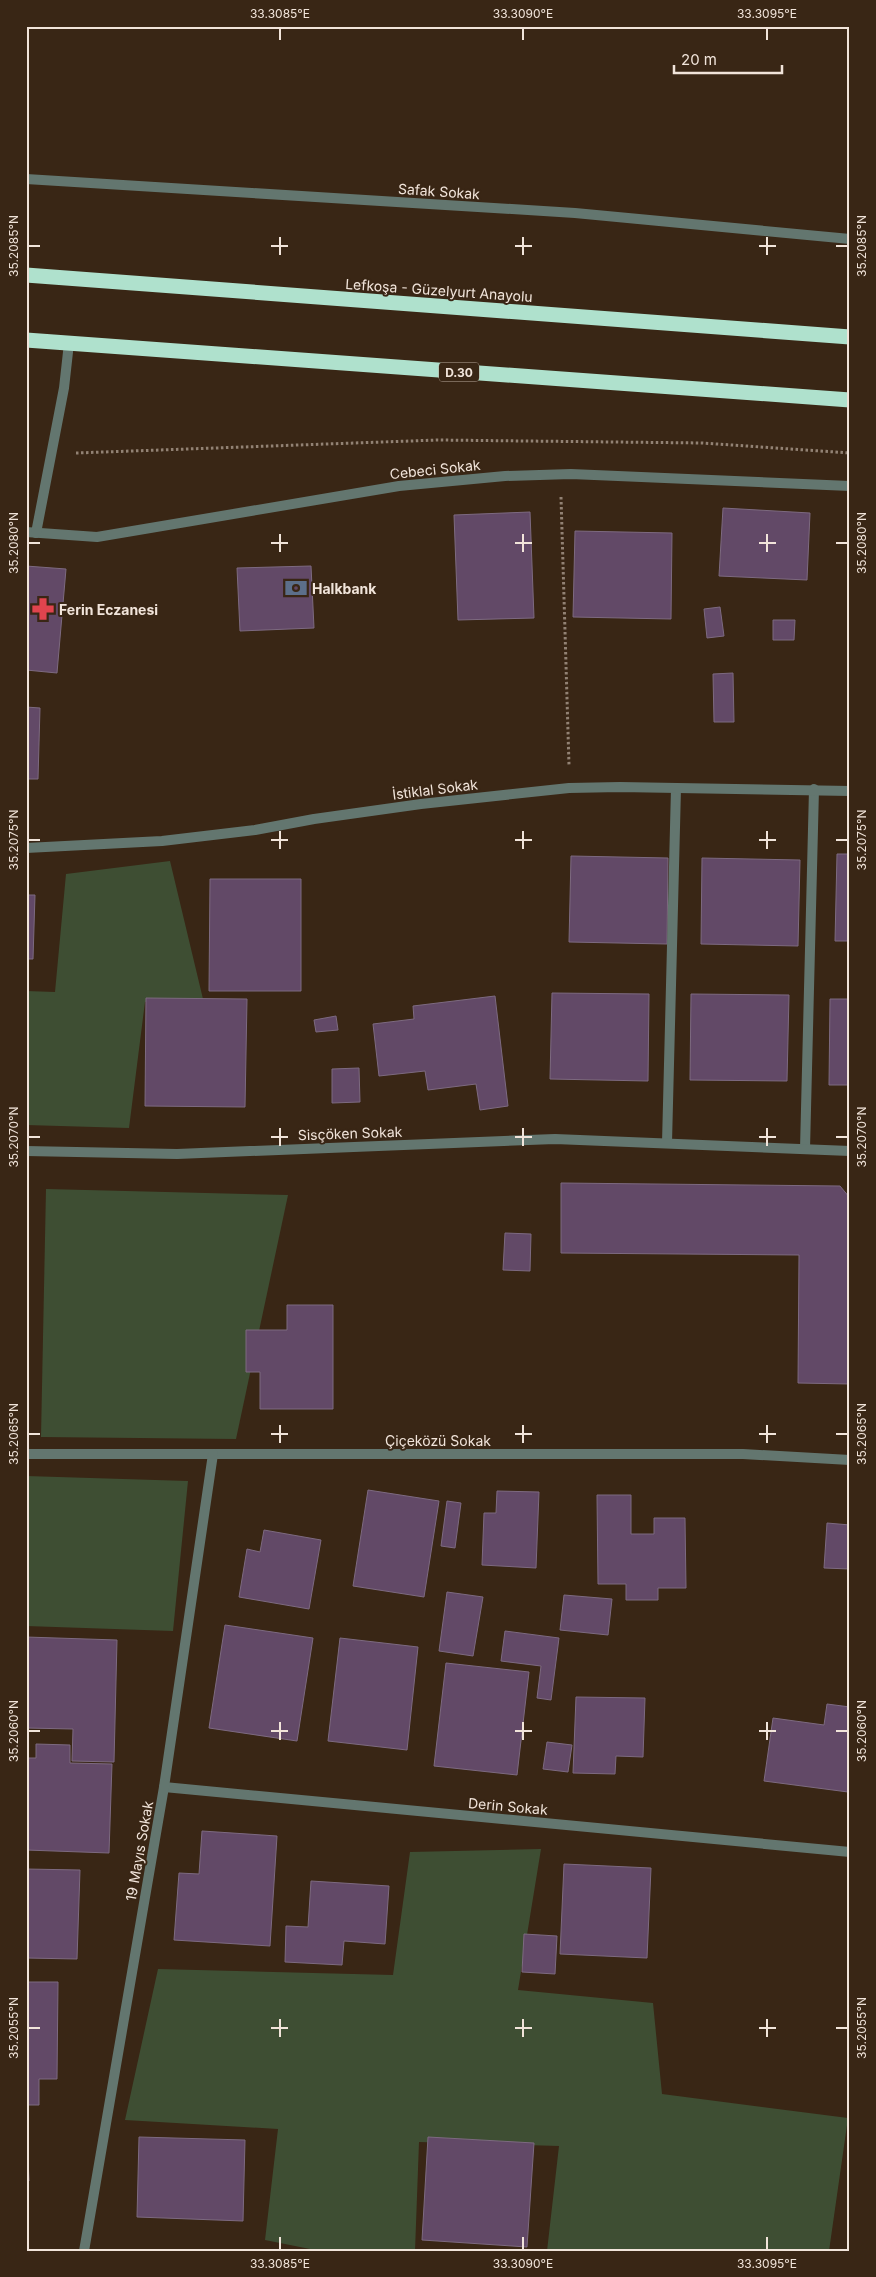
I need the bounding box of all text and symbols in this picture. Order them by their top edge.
text: 33.3085°E [250,6,310,21]
text: 33.3090°E [493,6,553,21]
text: 33.3095°E [737,6,797,21]
scale bar [674,42,781,74]
text: 20 m [681,50,717,69]
street label: Safak Sokak [398,180,481,202]
text: 35.2085°N [6,215,21,277]
text: 35.2085°N [854,215,869,277]
street label: Lefkoşa - Güzelyurt Anayolu [345,275,533,305]
road number: D.30 [439,362,479,382]
street label: Cebeci Sokak [389,456,481,482]
text: 35.2080°N [6,512,21,574]
text: 35.2080°N [854,512,869,574]
bank icon: Halkbank [283,575,309,601]
place label: Halkbank [312,580,377,597]
pharmacy icon: Ferin Eczanesi [30,596,56,622]
place label: Ferin Eczanesi [59,601,158,618]
street label: İstiklal Sokak [391,775,479,803]
text: 35.2075°N [6,810,21,870]
text: 35.2075°N [854,810,869,870]
text: 35.2070°N [6,1106,21,1168]
text: 35.2070°N [854,1106,869,1168]
street label: Sisçöken Sokak [297,1123,403,1143]
text: 35.2065°N [6,1403,21,1465]
text: 35.2065°N [854,1403,869,1465]
street label: Çiçeközü Sokak [385,1432,491,1449]
text: 35.2060°N [6,1700,21,1762]
text: 35.2060°N [854,1700,869,1762]
street label: Derin Sokak [467,1794,549,1818]
street label: 19 Mayıs Sokak [122,1799,156,1903]
text: 35.2055°N [6,1997,21,2059]
text: 35.2055°N [854,1997,869,2059]
text: 33.3085°E [250,2256,310,2271]
text: 33.3090°E [493,2256,553,2271]
text: 33.3095°E [737,2256,797,2271]

